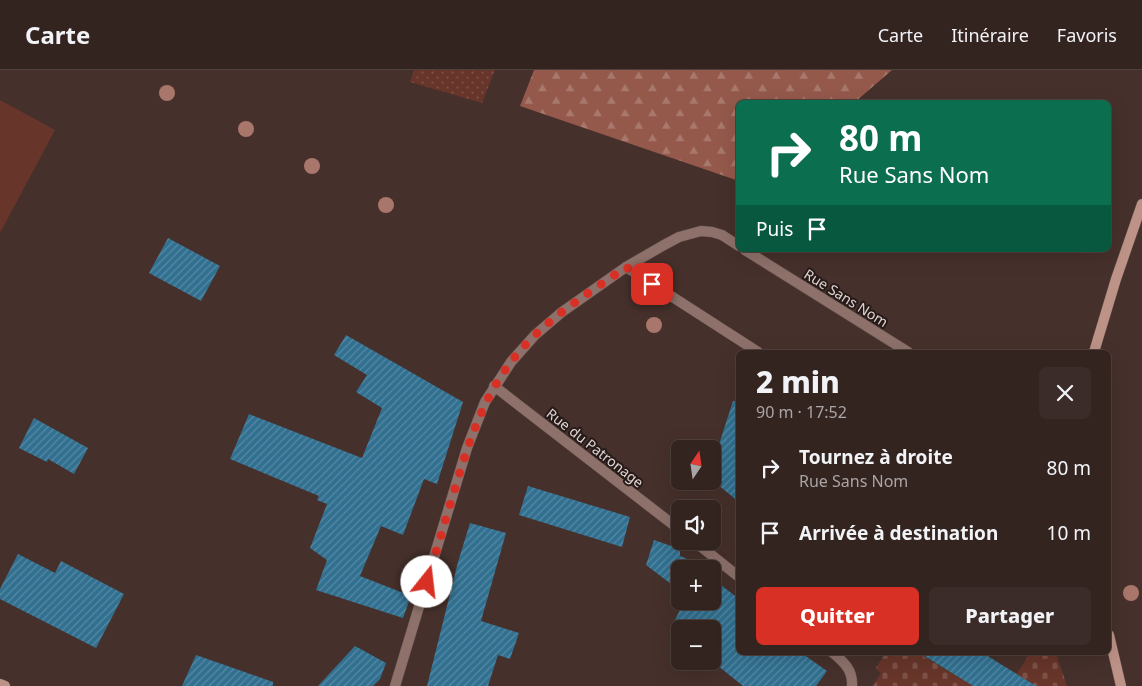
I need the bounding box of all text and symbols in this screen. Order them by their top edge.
text: Carte [25,18,90,51]
text: Carte [878,23,923,47]
text: Itinéraire [951,23,1029,47]
text: Favoris [1057,23,1117,47]
text: 80 m [839,114,922,161]
icon: right [756,120,821,185]
text: Rue Sans Nom [839,159,989,189]
icon: arrive [803,215,831,243]
text: Puis [756,216,793,242]
pin [631,263,673,305]
street label: Rue Sans Nom [801,264,892,331]
icon: arrive [638,270,666,298]
text: 2 min [756,361,840,402]
button: close [1039,367,1091,419]
text: 90 m · 17:52 [756,401,847,423]
street label: Rue du Patronage [543,404,648,492]
north arrow [671,440,721,490]
map controls [671,440,721,670]
text: Tournez à droite [799,444,953,470]
icon: right [756,454,784,482]
text: 80 m [1047,455,1091,481]
text: Rue Sans Nom [799,470,908,492]
button: sound [671,500,721,550]
icon: arrive [756,519,784,547]
text: Arrivée à destination [799,520,998,546]
text: 10 m [1047,520,1091,546]
position arrow [400,555,452,607]
button: + [671,560,721,610]
button: Quitter [756,587,919,645]
button: Partager [929,587,1091,645]
button: − [671,620,721,670]

